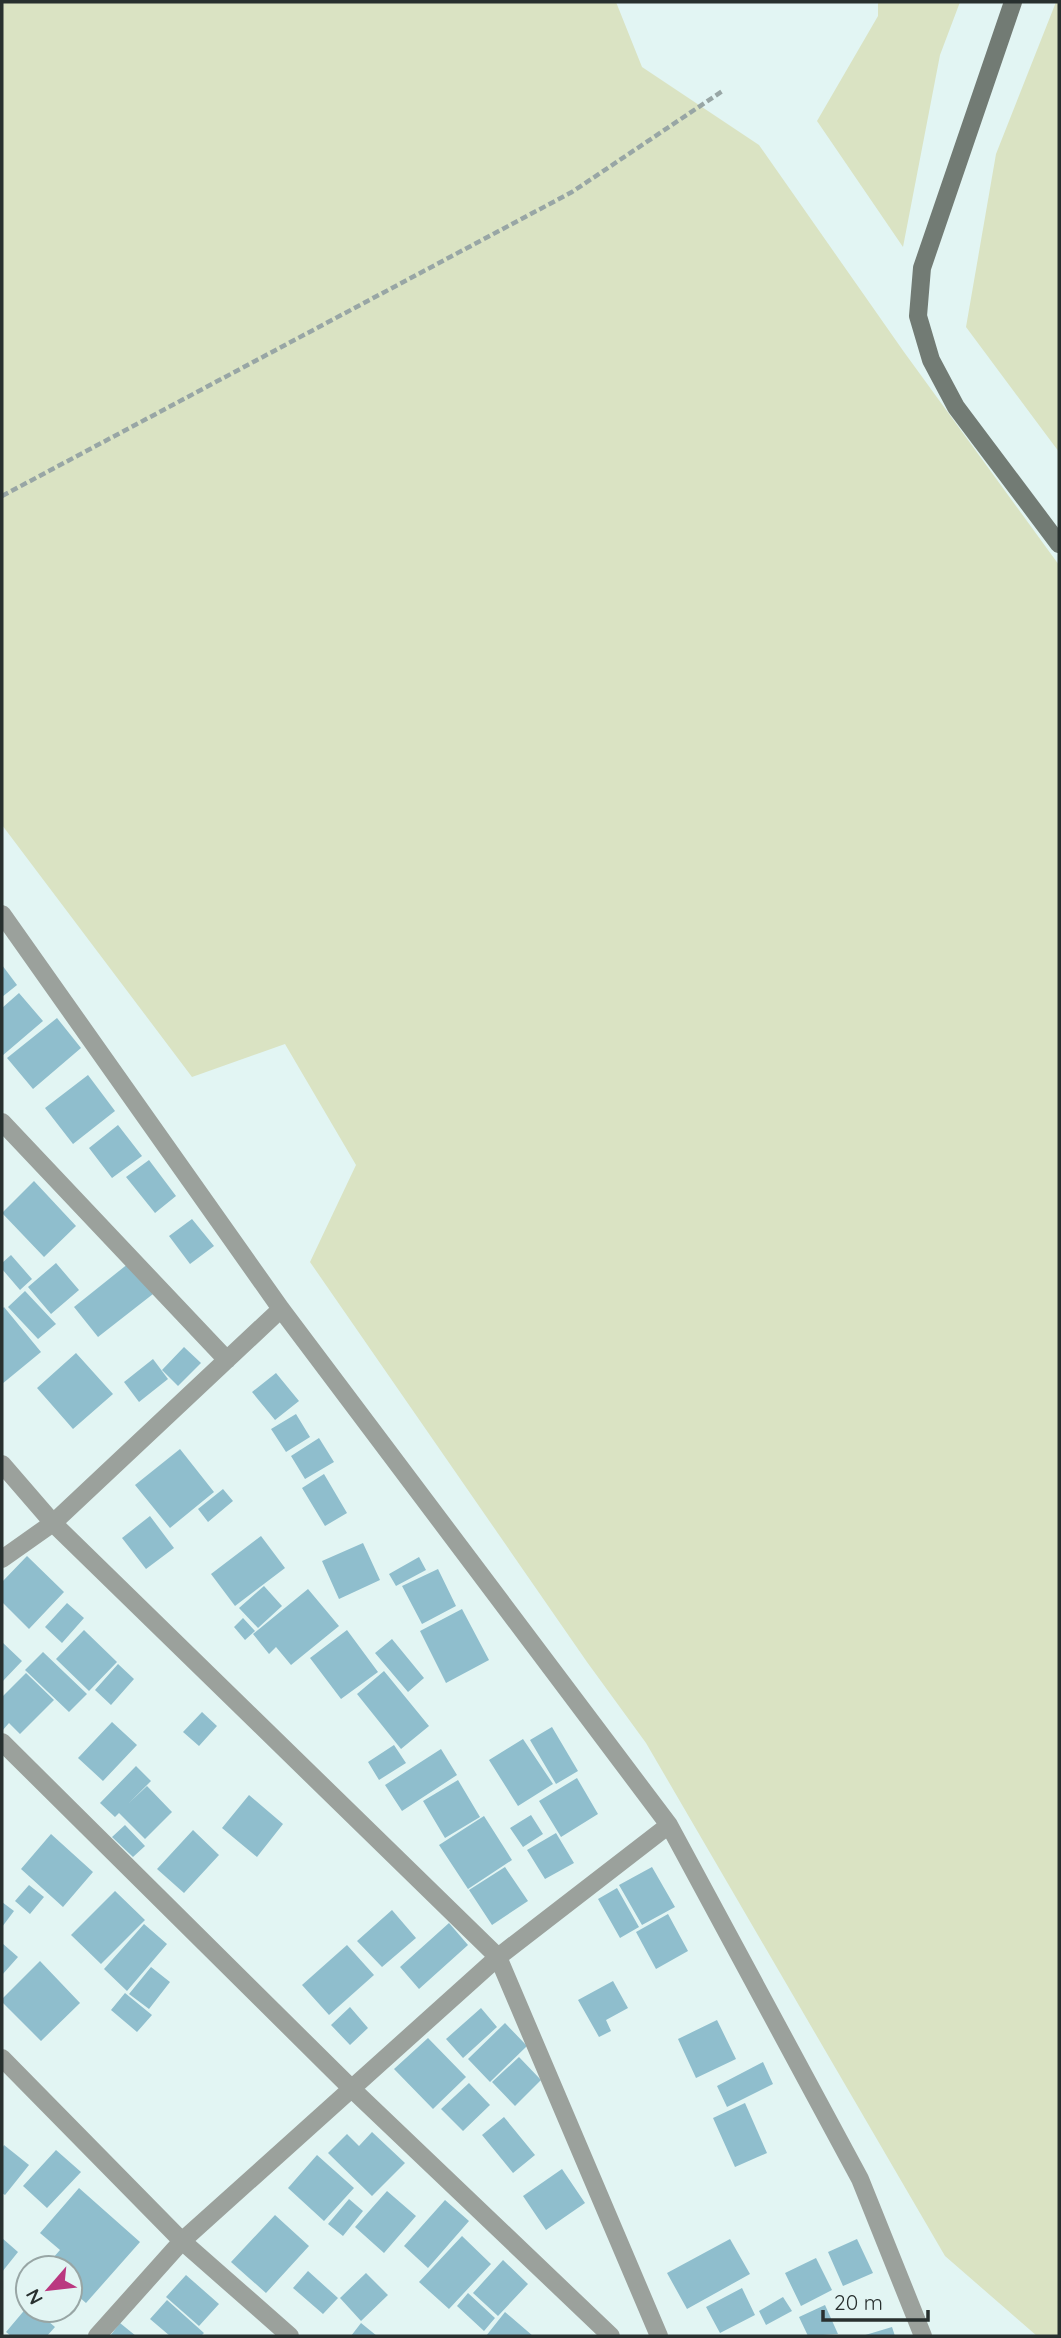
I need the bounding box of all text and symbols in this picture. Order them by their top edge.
north arrow [14,2254,84,2324]
scale bar [823,2278,928,2322]
text: N [20,2285,48,2309]
text: 20 m [834,2289,883,2315]

